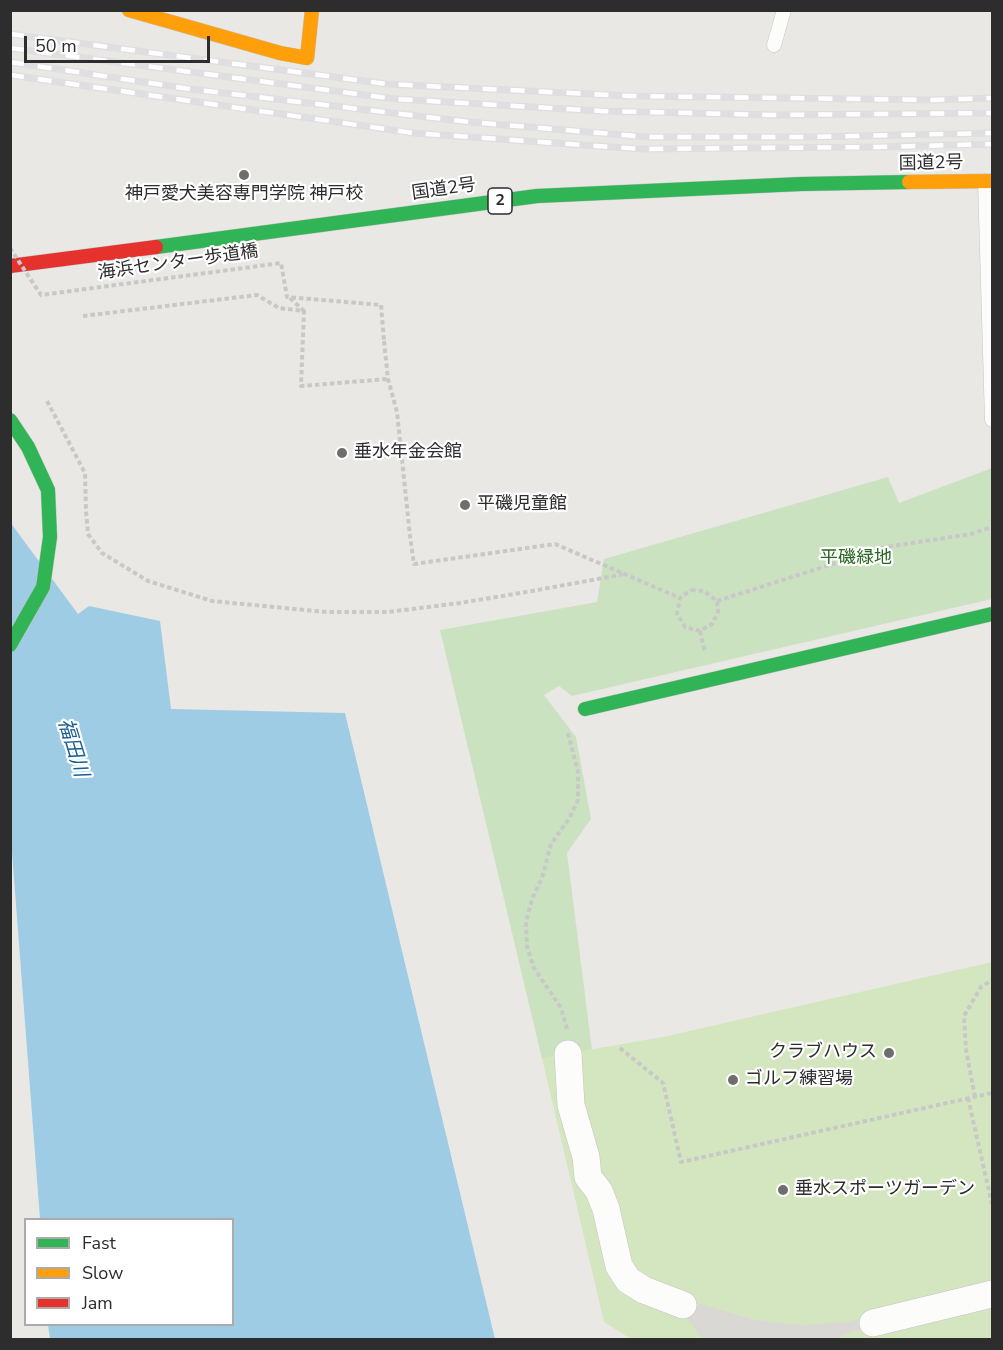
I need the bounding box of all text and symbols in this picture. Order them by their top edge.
scale bar [27,24,213,62]
text: 50 m [35,34,77,58]
street label: 国道2号 [898,153,964,175]
marker: 神戸愛犬美容専門学院 神戸校 [237,168,251,182]
street label: 国道2号 [410,175,478,205]
place label: 神戸愛犬美容専門学院 神戸校 [125,184,363,206]
road number: 2 [488,188,512,214]
street label: 海浜センター歩道橋 [96,241,260,285]
place label: 垂水年金会館 [354,442,462,464]
marker: 垂水年金会館 [335,446,349,460]
place label: 平磯児童館 [477,494,567,516]
marker: 平磯児童館 [458,498,472,512]
park label: 平磯緑地 [820,548,892,570]
water label: 福田川 [52,716,92,780]
place label: クラブハウス [769,1042,877,1064]
marker: クラブハウス [882,1046,896,1060]
place label: ゴルフ練習場 [745,1069,853,1091]
marker: ゴルフ練習場 [726,1073,740,1087]
place label: 垂水スポーツガーデン [795,1179,975,1201]
marker: 垂水スポーツガーデン [776,1183,790,1197]
legend [24,1218,234,1326]
text: Fast [82,1231,116,1255]
text: Slow [82,1261,123,1285]
text: Jam [82,1291,113,1315]

